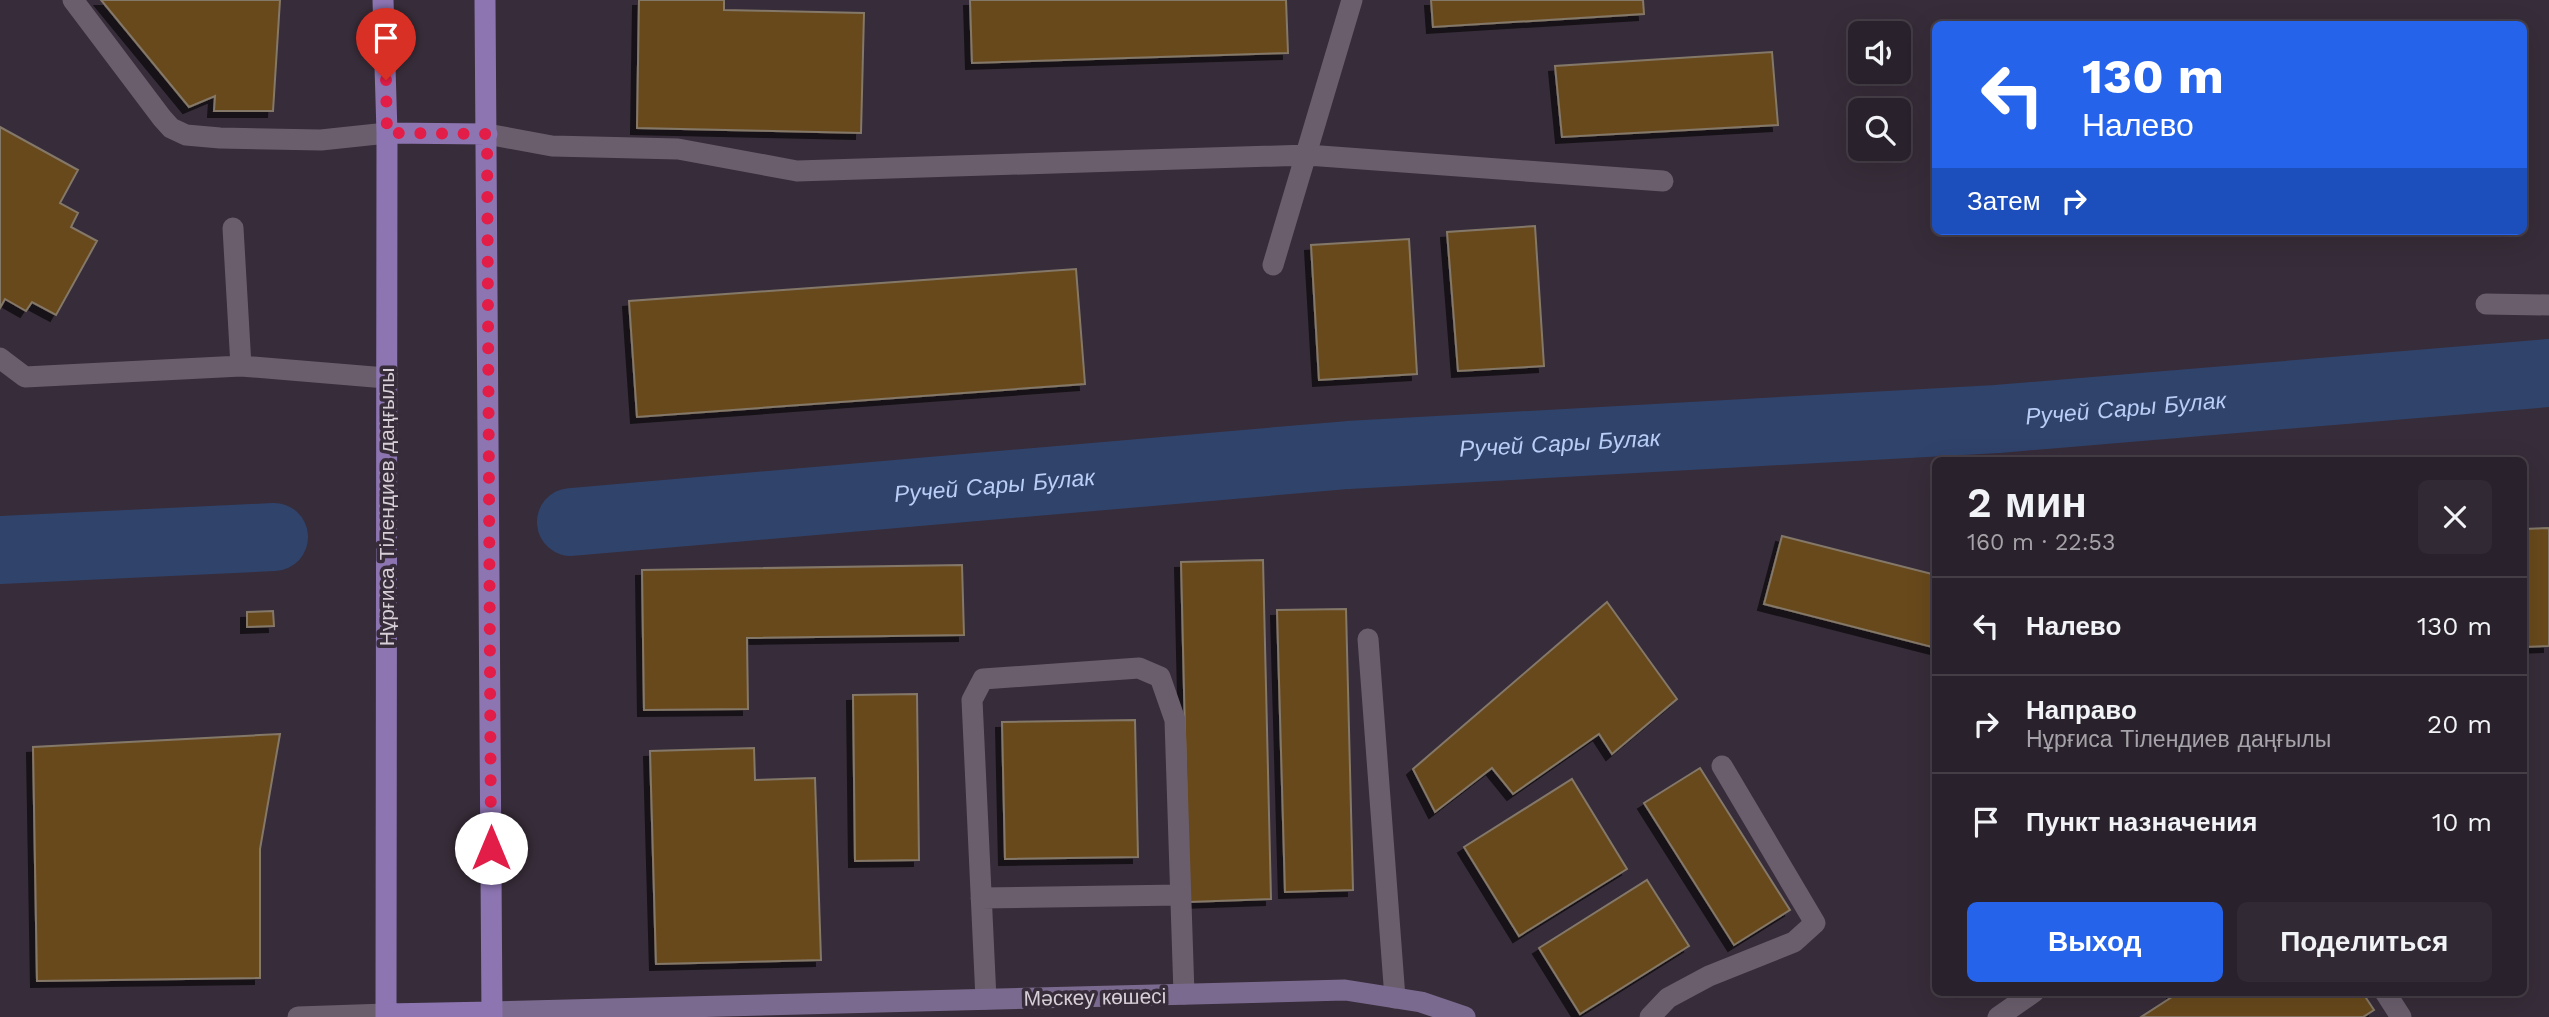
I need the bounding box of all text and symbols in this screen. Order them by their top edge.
pin [356,8,416,80]
icon: arrive [367,19,405,57]
map controls [1848,21,1911,161]
button: sound [1848,21,1911,84]
text: 130 m [2082,47,2224,105]
icon: left [1967,49,2058,140]
button: search [1848,98,1911,161]
text: Налево [2082,106,2194,144]
icon: right [2055,182,2093,220]
text: Затем [1967,186,2041,216]
street label: Нұрғиса Тілендиев даңғылы [374,368,399,646]
water label: Ручей Сары Булак [2024,386,2228,430]
water label: Ручей Сары Булак [1458,424,1662,462]
water label: Ручей Сары Булак [893,463,1097,508]
text: 2 мин [1967,478,2087,527]
button: close [2418,480,2492,554]
text: 160 m · 22:53 [1967,529,2115,556]
icon: left [1967,607,2005,645]
text: Налево [2026,611,2121,641]
text: 130 m [2417,611,2492,641]
text: Направо [2026,695,2137,725]
icon: right [1967,705,2005,743]
text: 20 m [2427,709,2492,739]
text: Нұрғиса Тілендиев даңғылы [2026,726,2331,753]
icon: arrive [1967,803,2005,841]
text: Пункт назначения [2026,807,2257,837]
text: 10 m [2432,807,2492,837]
position arrow [454,811,528,885]
button: Выход [1967,902,2223,982]
button: Поделиться [2237,902,2492,982]
street label: Мәскеу көшесі [1023,983,1167,1011]

